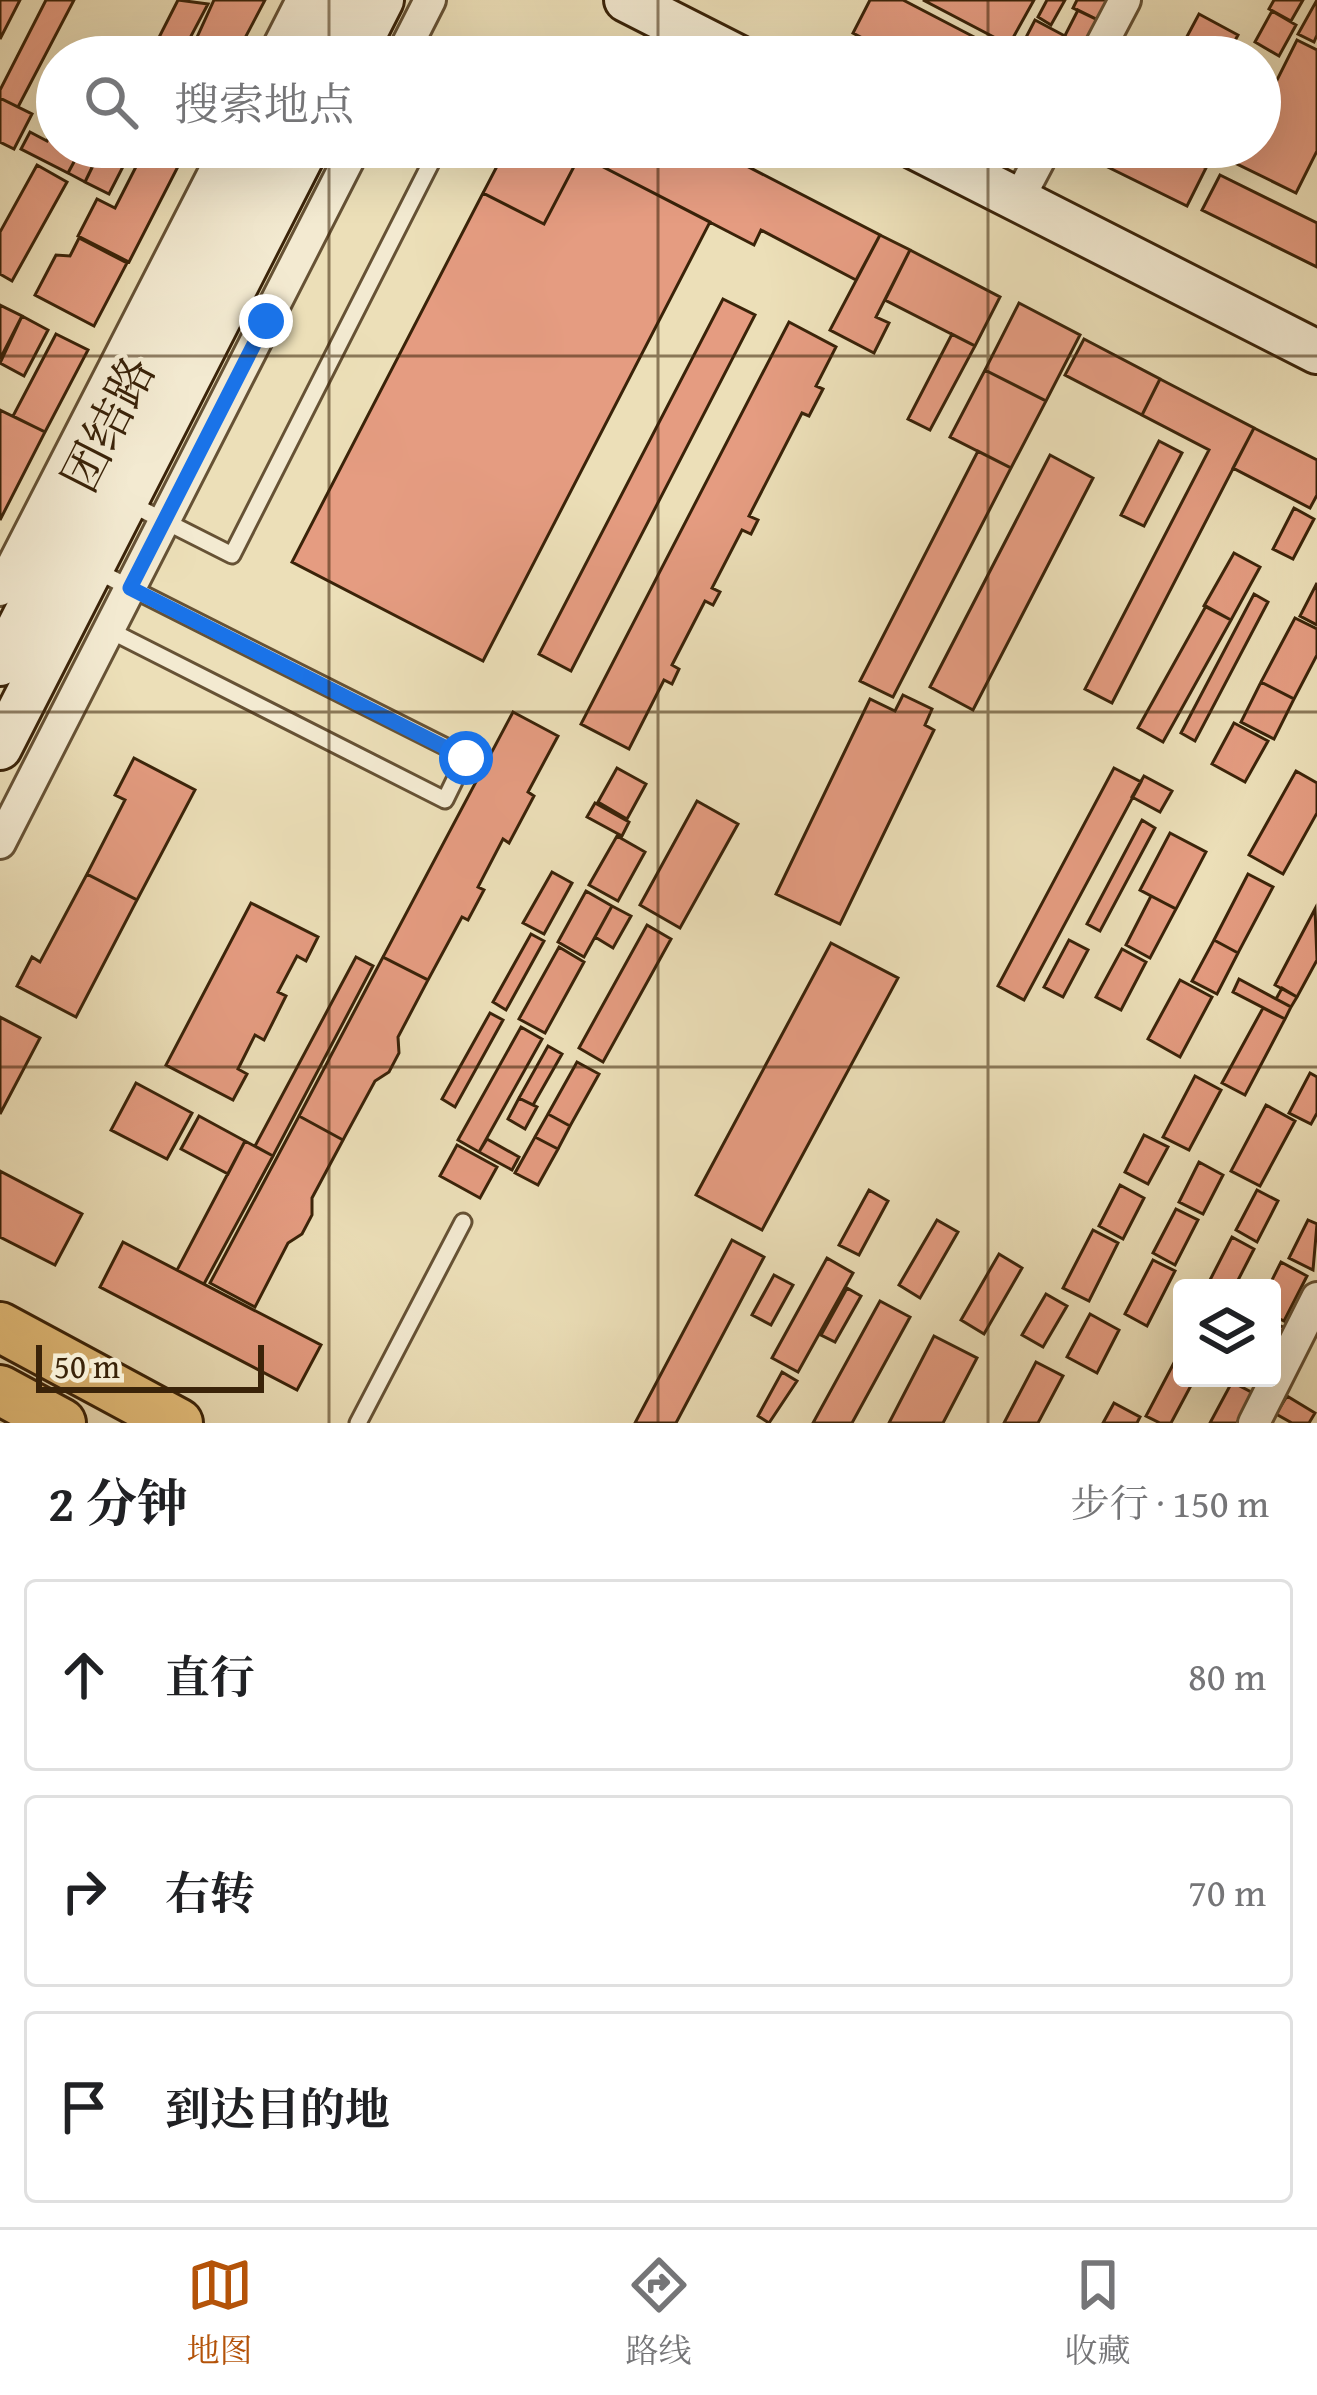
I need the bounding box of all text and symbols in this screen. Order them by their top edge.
search box [36,36,1281,168]
icon: search [78,69,144,135]
text: 搜索地点 [174,71,354,136]
route end [239,294,293,348]
street label: 团结路 [43,343,172,504]
route start [439,731,493,785]
map controls [1173,1279,1281,1387]
button: layers [1173,1279,1281,1387]
scale bar [36,1339,264,1392]
text: 50 m [54,1342,120,1390]
text: 2 分钟 [48,1465,188,1540]
text: 步行 · 150 m [1071,1474,1269,1531]
icon: ahead [51,1642,117,1708]
text: 直行 [165,1644,255,1709]
text: 80 m [1188,1647,1266,1704]
icon: right [51,1858,117,1924]
text: 右转 [165,1860,255,1925]
text: 70 m [1188,1863,1266,1920]
icon: arrive [51,2074,117,2140]
text: 到达目的地 [165,2076,390,2141]
tab: 地图 [187,2252,253,2374]
tab: 路线 [626,2252,692,2374]
tab: 收藏 [1065,2252,1131,2374]

